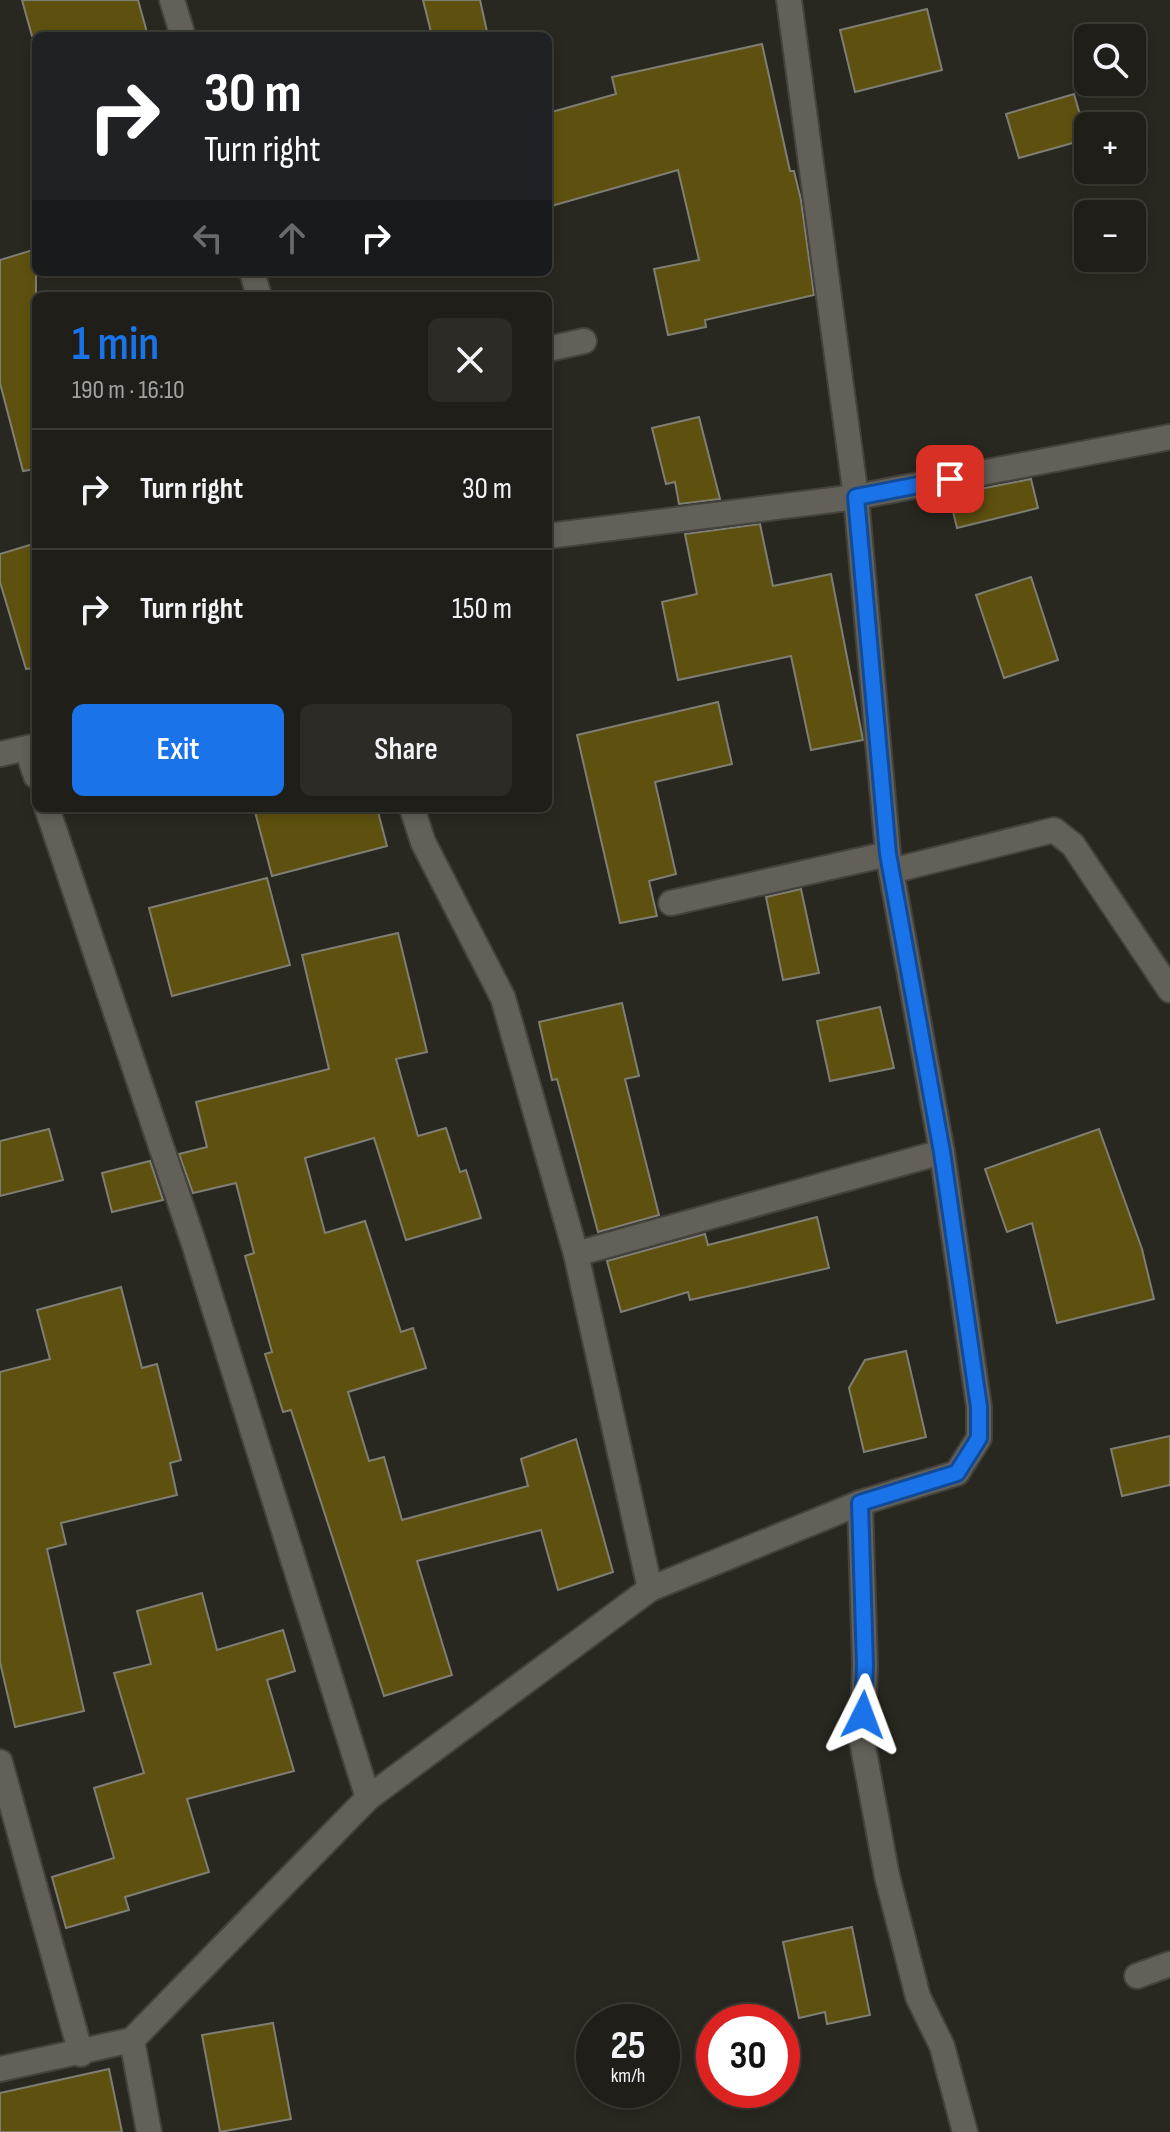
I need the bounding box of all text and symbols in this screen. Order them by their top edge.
map controls [1074,24,1146,272]
button: search [1074,24,1146,96]
text: 30 m [204,61,302,128]
icon: right [72,64,176,168]
button: + [1074,112,1146,184]
text: Turn right [204,129,321,172]
button: − [1074,200,1146,272]
icon: left [186,216,230,260]
icon: ahead [270,216,314,260]
icon: right [354,216,398,260]
text: 1 min [72,316,159,373]
button: close [428,318,512,402]
text: 190 m · 16:10 [72,375,185,406]
pin [916,445,984,513]
icon: arrive [928,457,972,501]
icon: right [72,467,116,511]
text: Turn right [140,471,243,507]
text: 30 m [462,471,512,507]
icon: right [72,587,116,631]
text: Turn right [140,591,243,627]
text: 150 m [452,591,512,627]
button: Exit [72,704,284,796]
button: Share [300,704,512,796]
position arrow [821,1673,905,1757]
speed limit sign: 30 [696,2004,800,2108]
text: 25 [610,2022,646,2070]
text: km/h [611,2064,645,2088]

